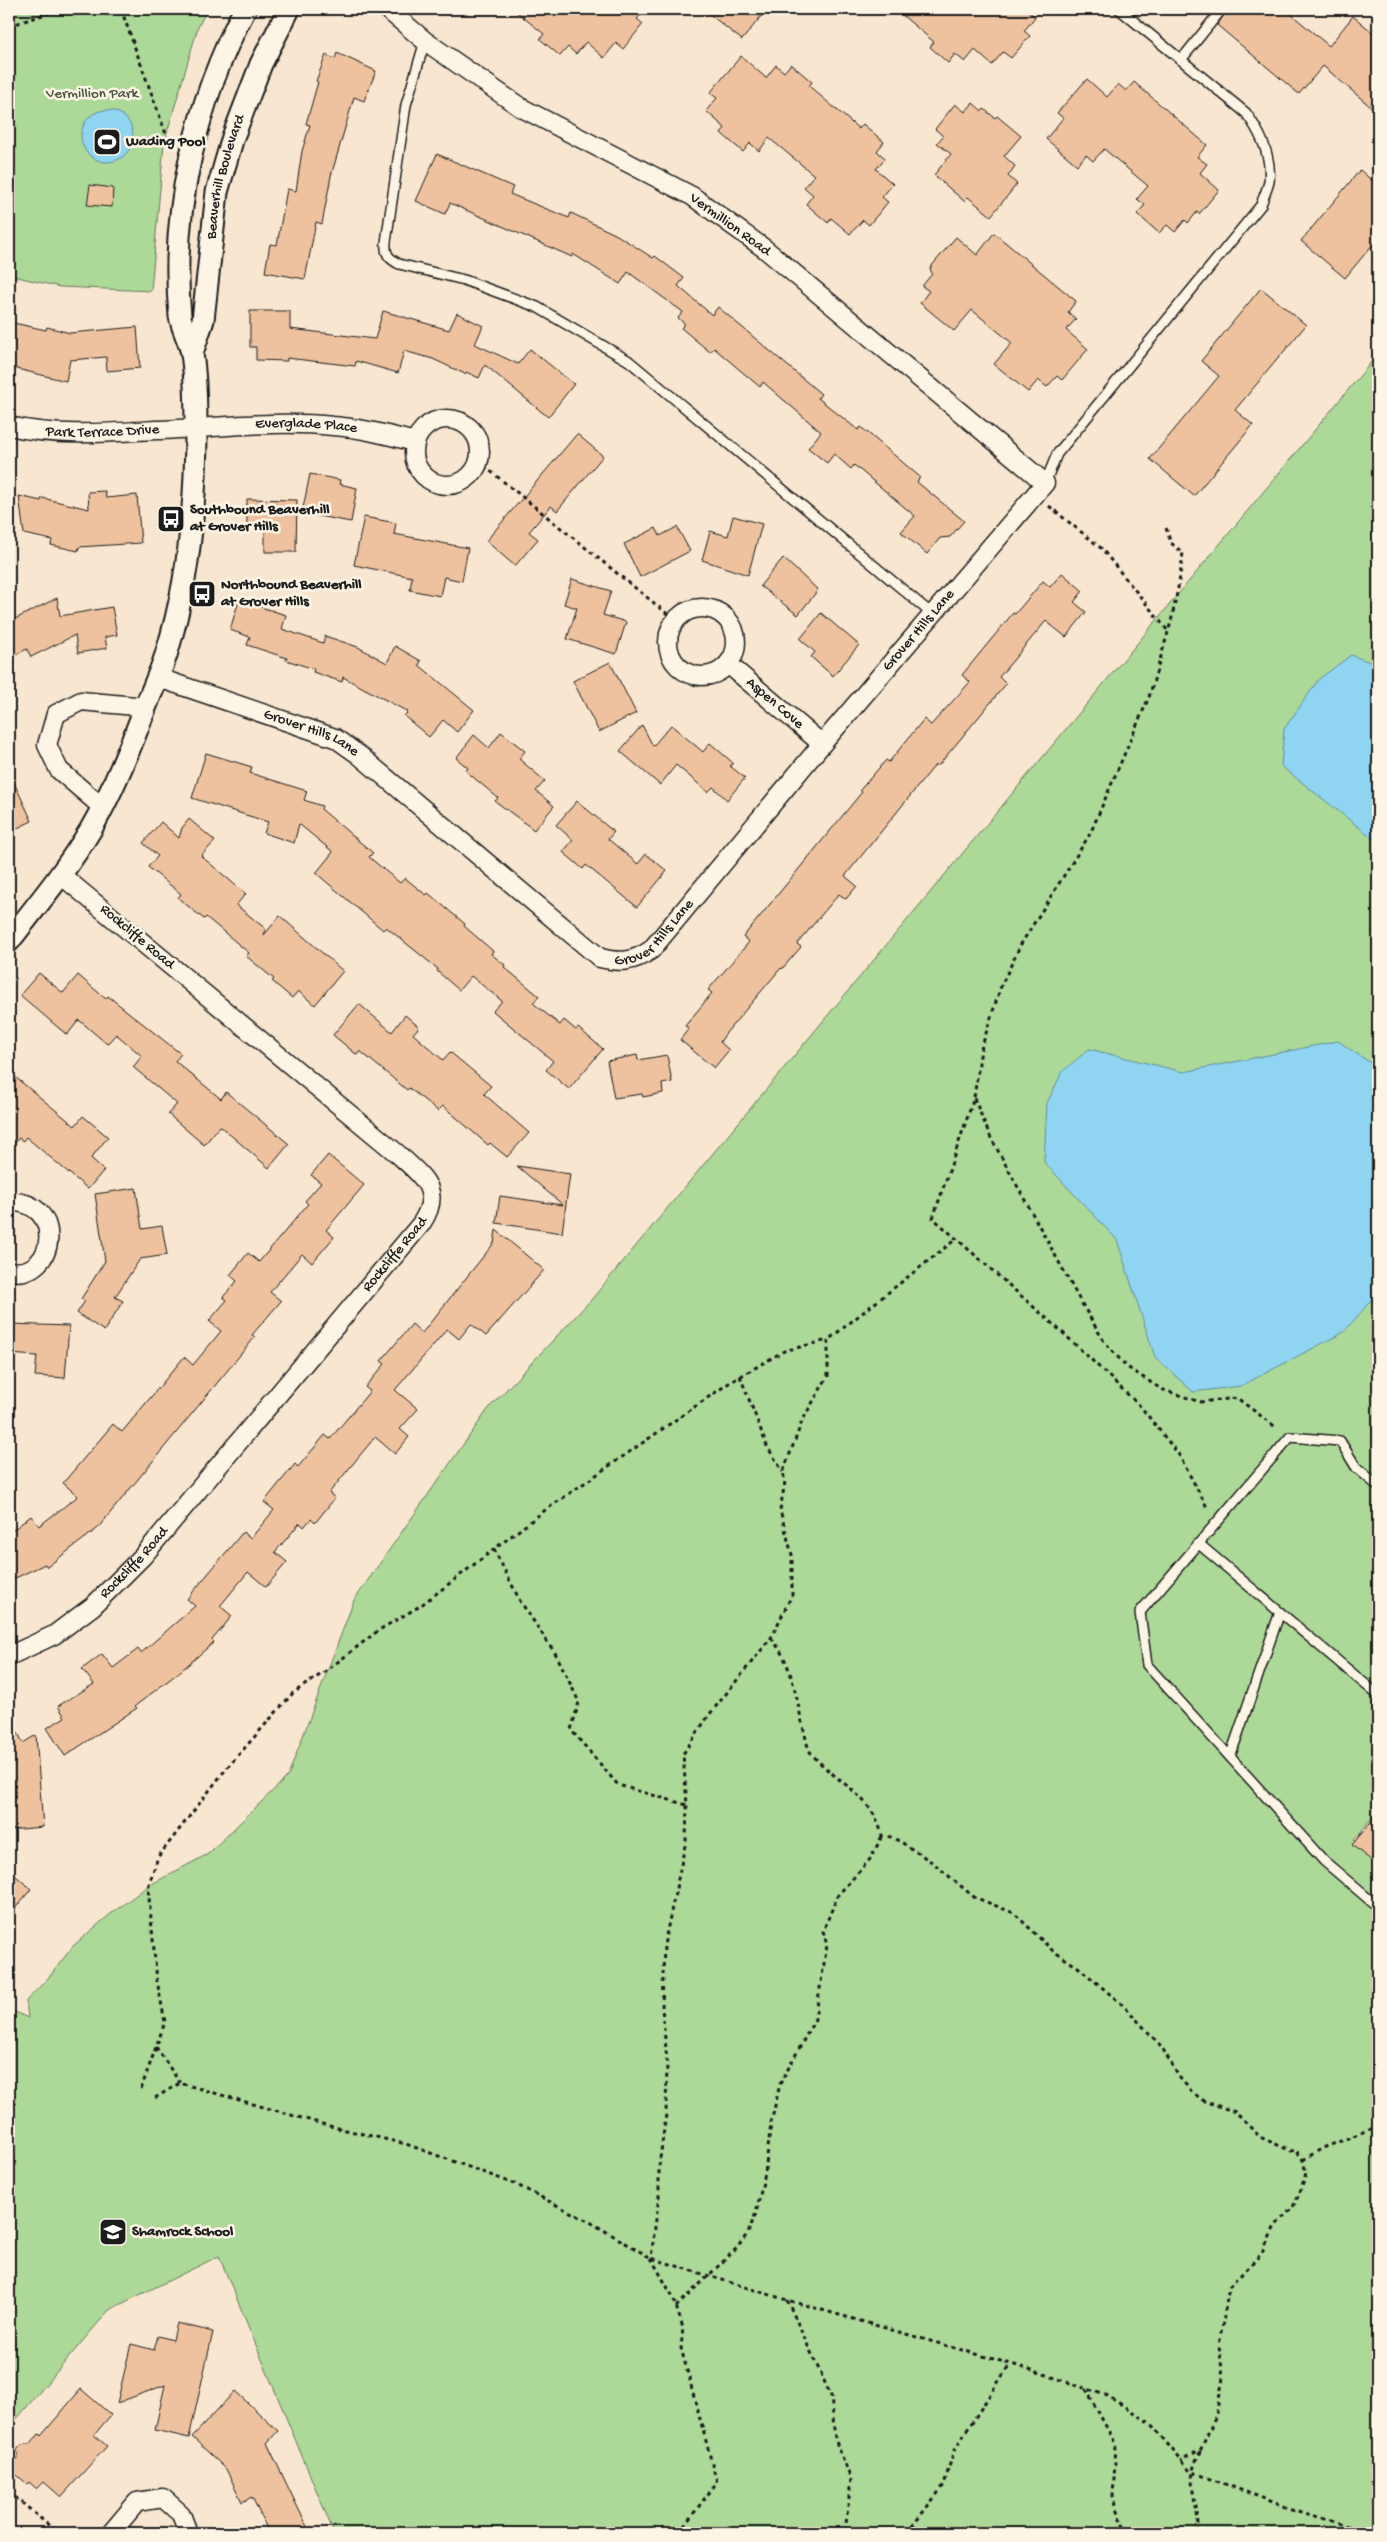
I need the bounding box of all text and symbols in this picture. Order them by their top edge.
park label: Vermillion Park [45,85,139,103]
street label: Beaverhill Boulevard [203,111,250,241]
sports icon: Wading Pool [92,127,122,157]
place label: Wading Pool [125,133,206,151]
street label: Vermillion Road [685,189,775,261]
street label: Everglade Place [255,415,359,438]
street label: Park Terrace Drive [44,421,160,442]
place label: Southbound Beaverhill at Grover Hills [189,501,330,536]
bus stop icon: Southbound Beaverhill at Grover Hills [156,504,186,534]
place label: Northbound Beaverhill at Grover Hills [220,576,362,611]
bus stop icon: Northbound Beaverhill at Grover Hills [187,579,217,609]
street label: Grover Hills Lane [879,586,959,675]
street label: Aspen Cove [742,674,807,733]
street label: Grover Hills Lane [261,705,363,761]
street label: Grover Hills Lane [614,896,698,970]
street label: Rockcliffe Road [96,900,179,974]
street label: Rockcliffe Road [359,1213,433,1296]
street label: Rockcliffe Road [96,1522,173,1603]
school or university icon: Shamrock School [98,2217,128,2247]
place label: Shamrock School [132,2223,234,2241]

